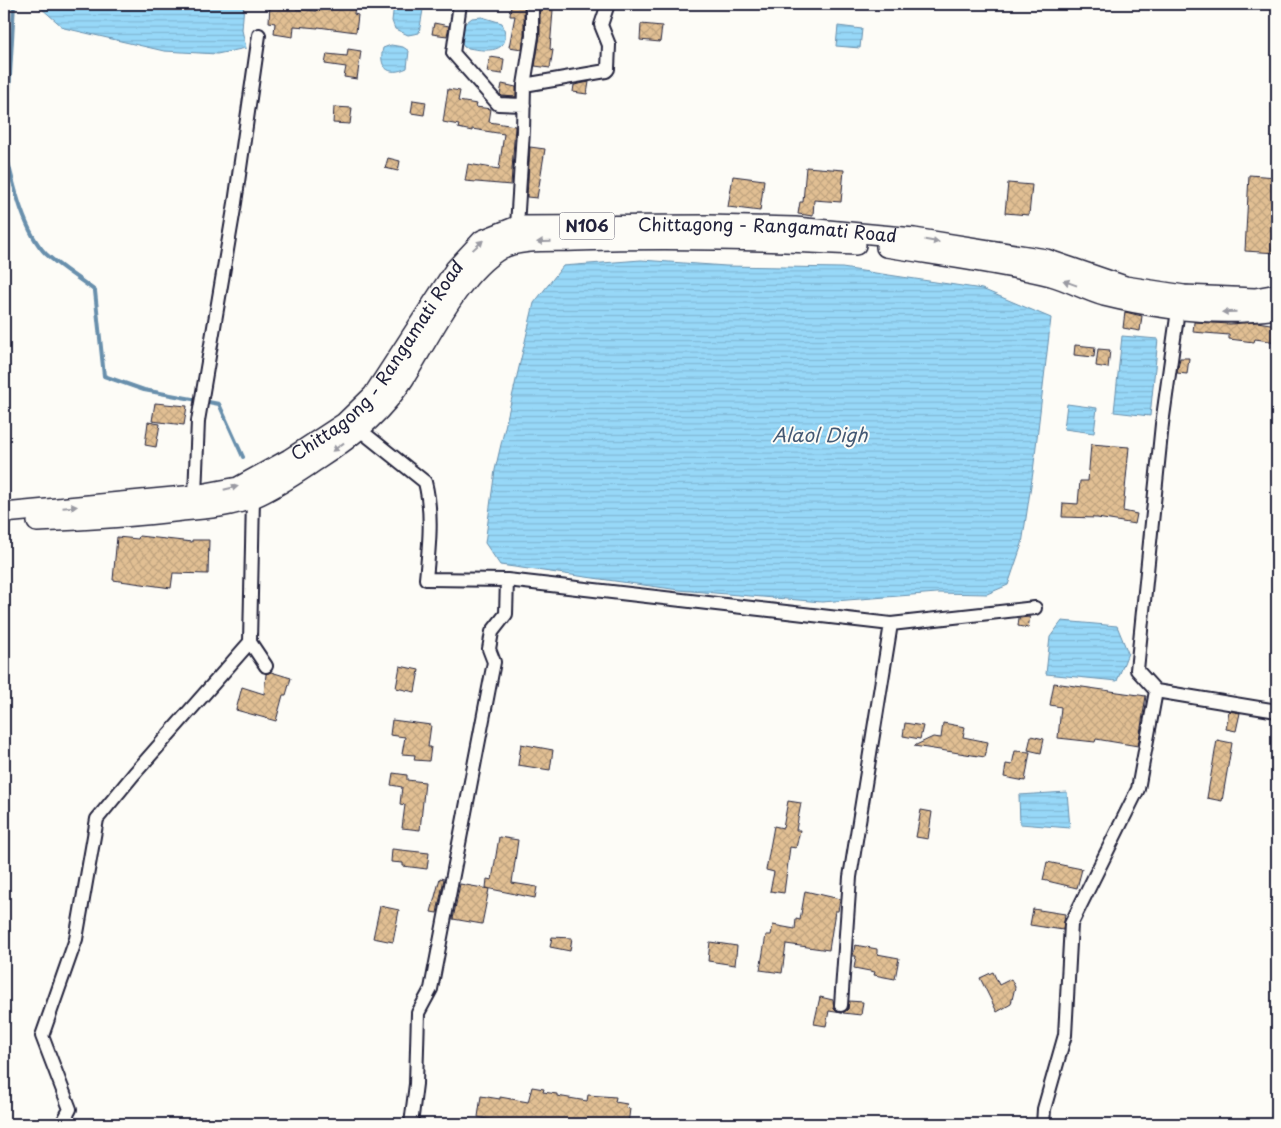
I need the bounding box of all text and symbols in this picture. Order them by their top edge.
street label: Chittagong - Rangamati Road [638,210,898,248]
road number: N106 [560,212,614,240]
one-way arrow [925,237,941,245]
one-way arrow [536,238,552,246]
one-way arrow [472,239,484,251]
street label: Chittagong - Rangamati Road [285,253,469,467]
one-way arrow [1062,279,1077,287]
one-way arrow [1220,308,1236,316]
water label: Alaol Digh [772,420,868,448]
one-way arrow [332,441,345,452]
one-way arrow [223,484,238,492]
one-way arrow [62,503,78,511]

